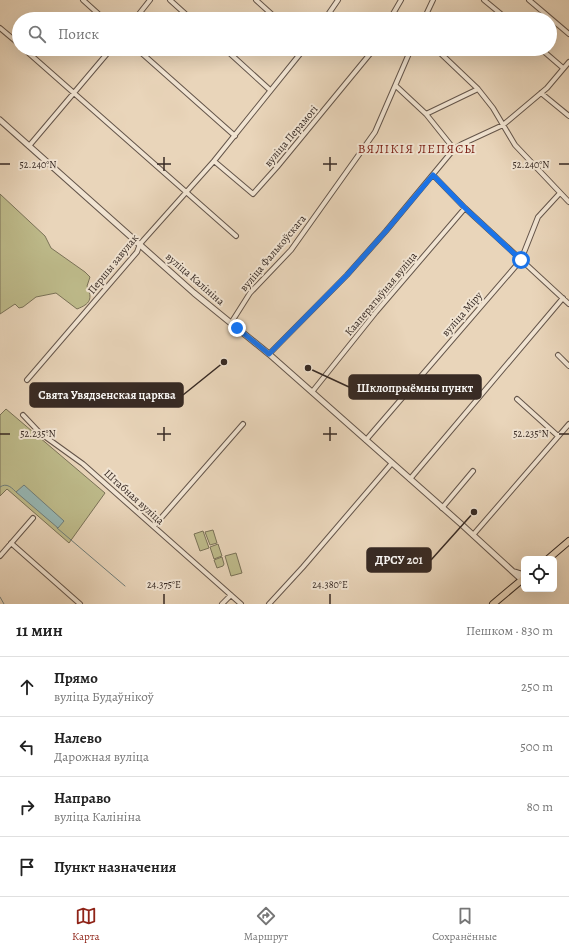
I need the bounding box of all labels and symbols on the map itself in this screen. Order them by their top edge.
street label: вуліца Перамогі [261,102,321,170]
district label: ВЯЛІКІЯ ЛЕПЯСЫ [358,140,476,157]
text: 52.240°N [20,158,56,171]
text: 52.240°N [513,158,549,171]
street label: вуліца Фалькоўскага [236,211,310,295]
street label: Першы завулак [84,231,142,297]
street label: Кааператыўная вуліца [341,248,421,339]
street label: вуліца Калініна [162,249,228,309]
route start [512,251,530,269]
street label: вуліца Міру [438,288,486,340]
route end [228,319,246,337]
callout: Шклопрыёмны пункт [349,375,481,399]
text: Шклопрыёмны пункт [357,380,474,396]
callout: Свята Увядзенская царква [30,383,183,407]
text: Свята Увядзенская царква [38,387,176,403]
text: 52.235°N [20,427,56,440]
text: 52.235°N [513,427,549,440]
street label: Штабная вуліца [101,466,168,529]
callout: ДРСУ 201 [367,548,431,572]
text: ДРСУ 201 [375,552,424,568]
text: 24.375°E [147,578,181,591]
text: 24.380°E [312,578,348,591]

